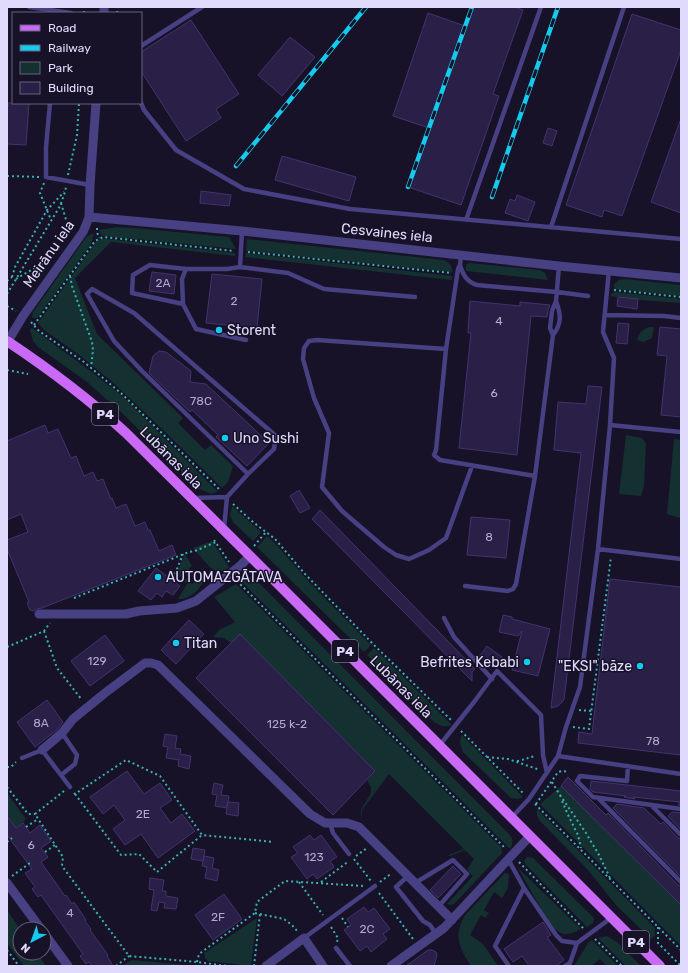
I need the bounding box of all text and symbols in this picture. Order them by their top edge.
legend [12,12,142,104]
text: Road [48,21,76,35]
text: Railway [48,41,91,55]
text: Park [48,61,74,75]
text: Building [48,81,94,95]
street label: Meirānu iela [20,217,78,291]
street label: Cesvaines iela [340,220,434,246]
house number: 2A [155,276,171,290]
house number: 2 [230,294,238,308]
house number: 4 [495,314,503,328]
place label: Storent [227,322,277,339]
marker: Storent [214,325,224,335]
house number: 6 [490,386,498,400]
house number: 78C [190,394,212,408]
road number: P4 [92,403,118,425]
street label: Lubānas iela [136,423,206,493]
place label: Uno Sushi [233,430,299,447]
marker: Uno Sushi [220,433,230,443]
house number: 8 [485,530,493,544]
place label: AUTOMAZGĀTAVA [166,568,283,586]
marker: AUTOMAZGĀTAVA [153,572,163,582]
place label: Titan [184,635,217,652]
marker: Titan [171,638,181,648]
road number: P4 [332,640,358,662]
street label: Lubānas iela [366,652,436,722]
house number: 129 [87,654,107,668]
place label: Befrites Kebabi [420,654,519,671]
marker: Befrites Kebabi [522,657,532,667]
place label: "EKSI" bāze [558,658,632,675]
marker: "EKSI" bāze [635,661,645,671]
house number: 8A [33,716,49,730]
house number: 125 k-2 [267,717,307,731]
house number: 78 [646,734,660,748]
house number: 2E [136,807,150,821]
house number: 6 [27,838,35,852]
house number: 123 [304,850,324,864]
house number: 4 [66,906,74,920]
house number: 2F [211,910,225,924]
north arrow [12,921,52,961]
house number: 2C [359,922,375,936]
road number: P4 [623,931,649,953]
text: N [18,941,33,956]

